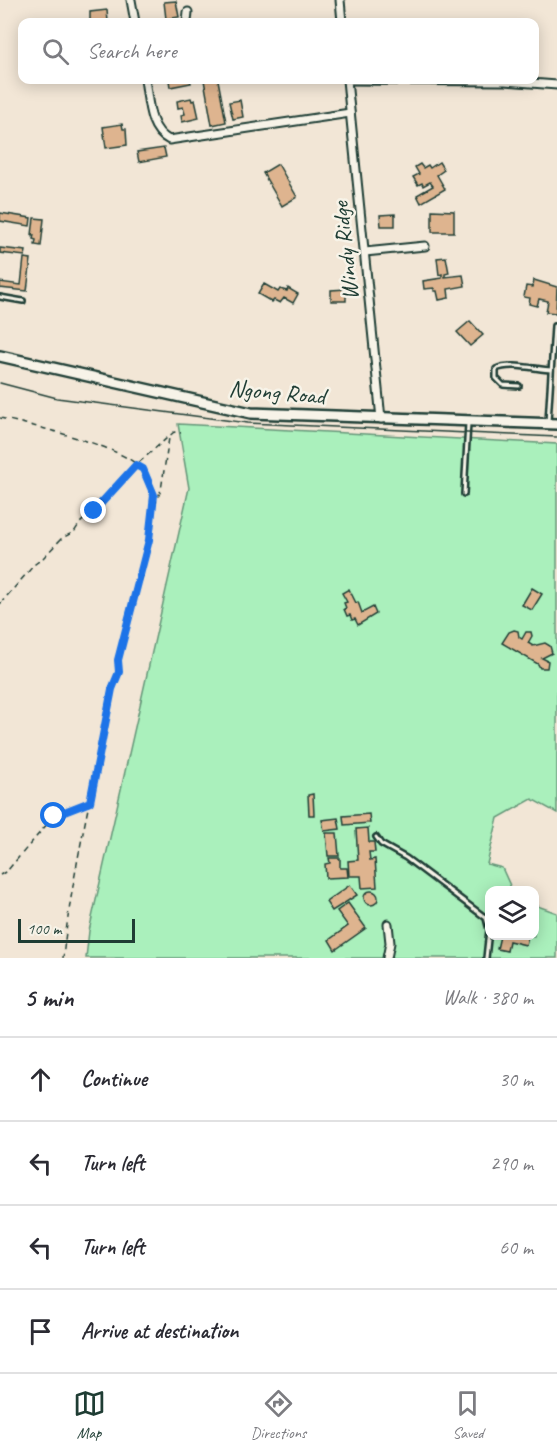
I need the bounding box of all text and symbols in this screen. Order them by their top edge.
search box [18,18,539,84]
icon: search [39,35,72,68]
text: Search here [87,37,177,65]
street label: Windy Ridge [325,198,365,302]
street label: Ngong Road [228,373,330,411]
route end [80,497,106,523]
route start [40,802,66,828]
map controls [485,886,539,940]
button: layers [485,886,539,940]
scale bar [18,916,135,944]
text: 100 m [27,919,61,939]
text: 5 min [24,981,73,1014]
text: Walk · 380 m [443,985,533,1010]
icon: ahead [24,1063,57,1096]
text: Continue [81,1065,147,1093]
text: 30 m [499,1067,533,1092]
icon: left [24,1147,57,1180]
text: Turn left [81,1149,145,1177]
text: 290 m [490,1151,533,1176]
icon: left [24,1231,57,1264]
text: Turn left [81,1233,145,1261]
text: 60 m [499,1235,533,1260]
icon: arrive [24,1315,57,1348]
text: Arrive at destination [81,1317,238,1345]
tab: Map [73,1387,106,1443]
tab: Directions [251,1387,306,1443]
tab: Saved [451,1387,484,1443]

